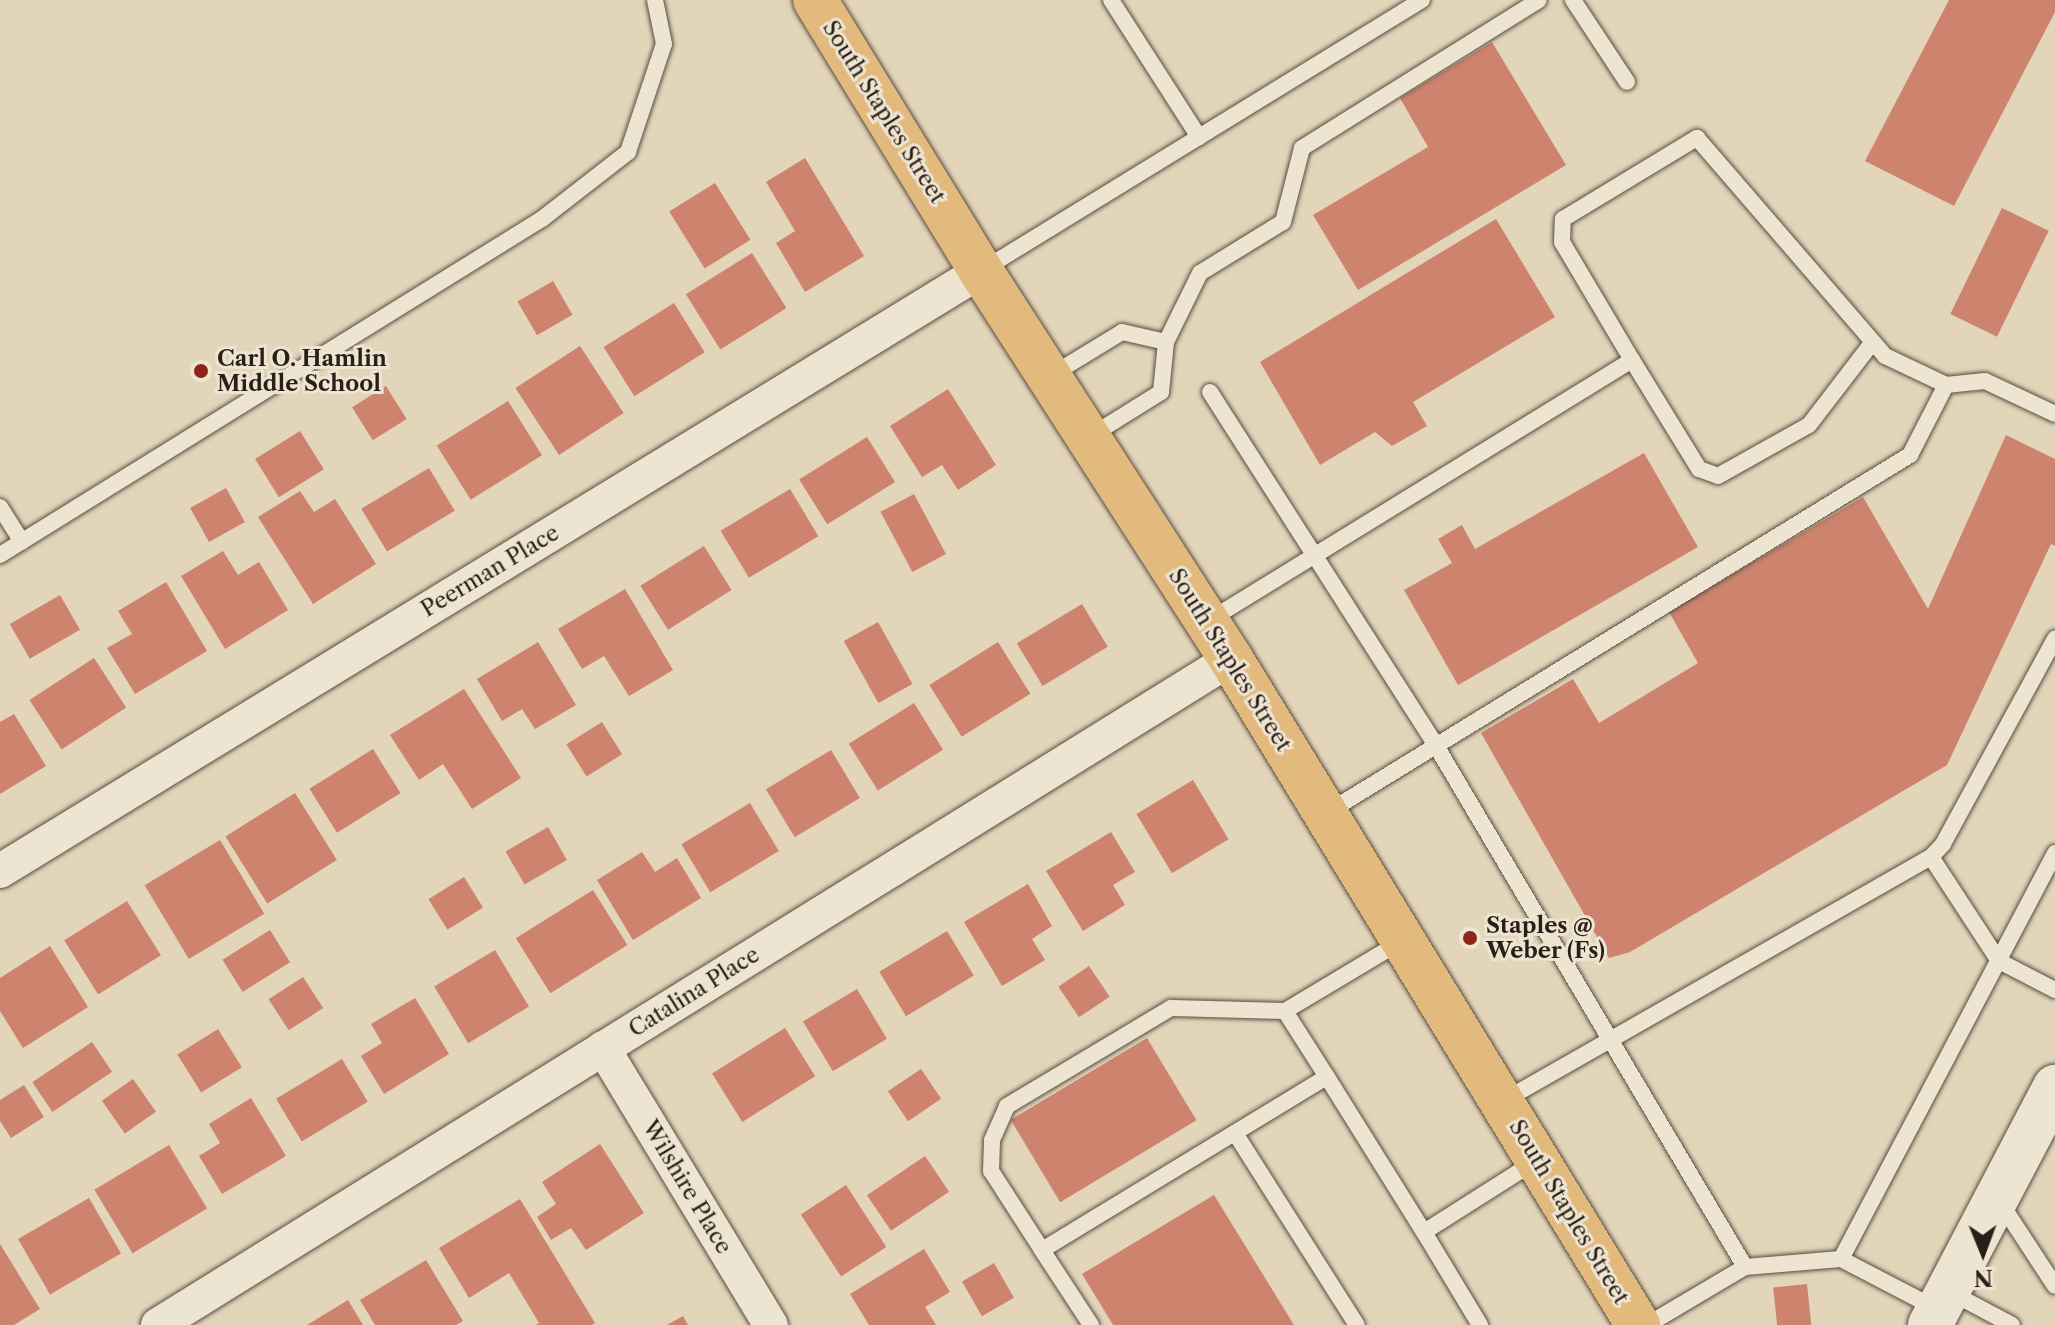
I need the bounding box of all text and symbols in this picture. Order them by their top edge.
street label: South Staples Street [817,16,951,208]
place label: Carl O. Hamlin Middle School [217,345,387,396]
marker: Carl O. Hamlin Middle School [192,362,210,380]
street label: Peerman Place [416,519,564,623]
street label: South Staples Street [1163,564,1297,756]
place label: Staples @ Weber (Fs) [1486,912,1605,964]
marker: Staples @ Weber (Fs) [1461,929,1479,947]
street label: Catalina Place [624,941,764,1043]
street label: Wilshire Place [637,1115,737,1259]
street label: South Staples Street [1504,1115,1634,1309]
north arrow [1943,1213,2023,1293]
text: N [1974,1264,1993,1291]

